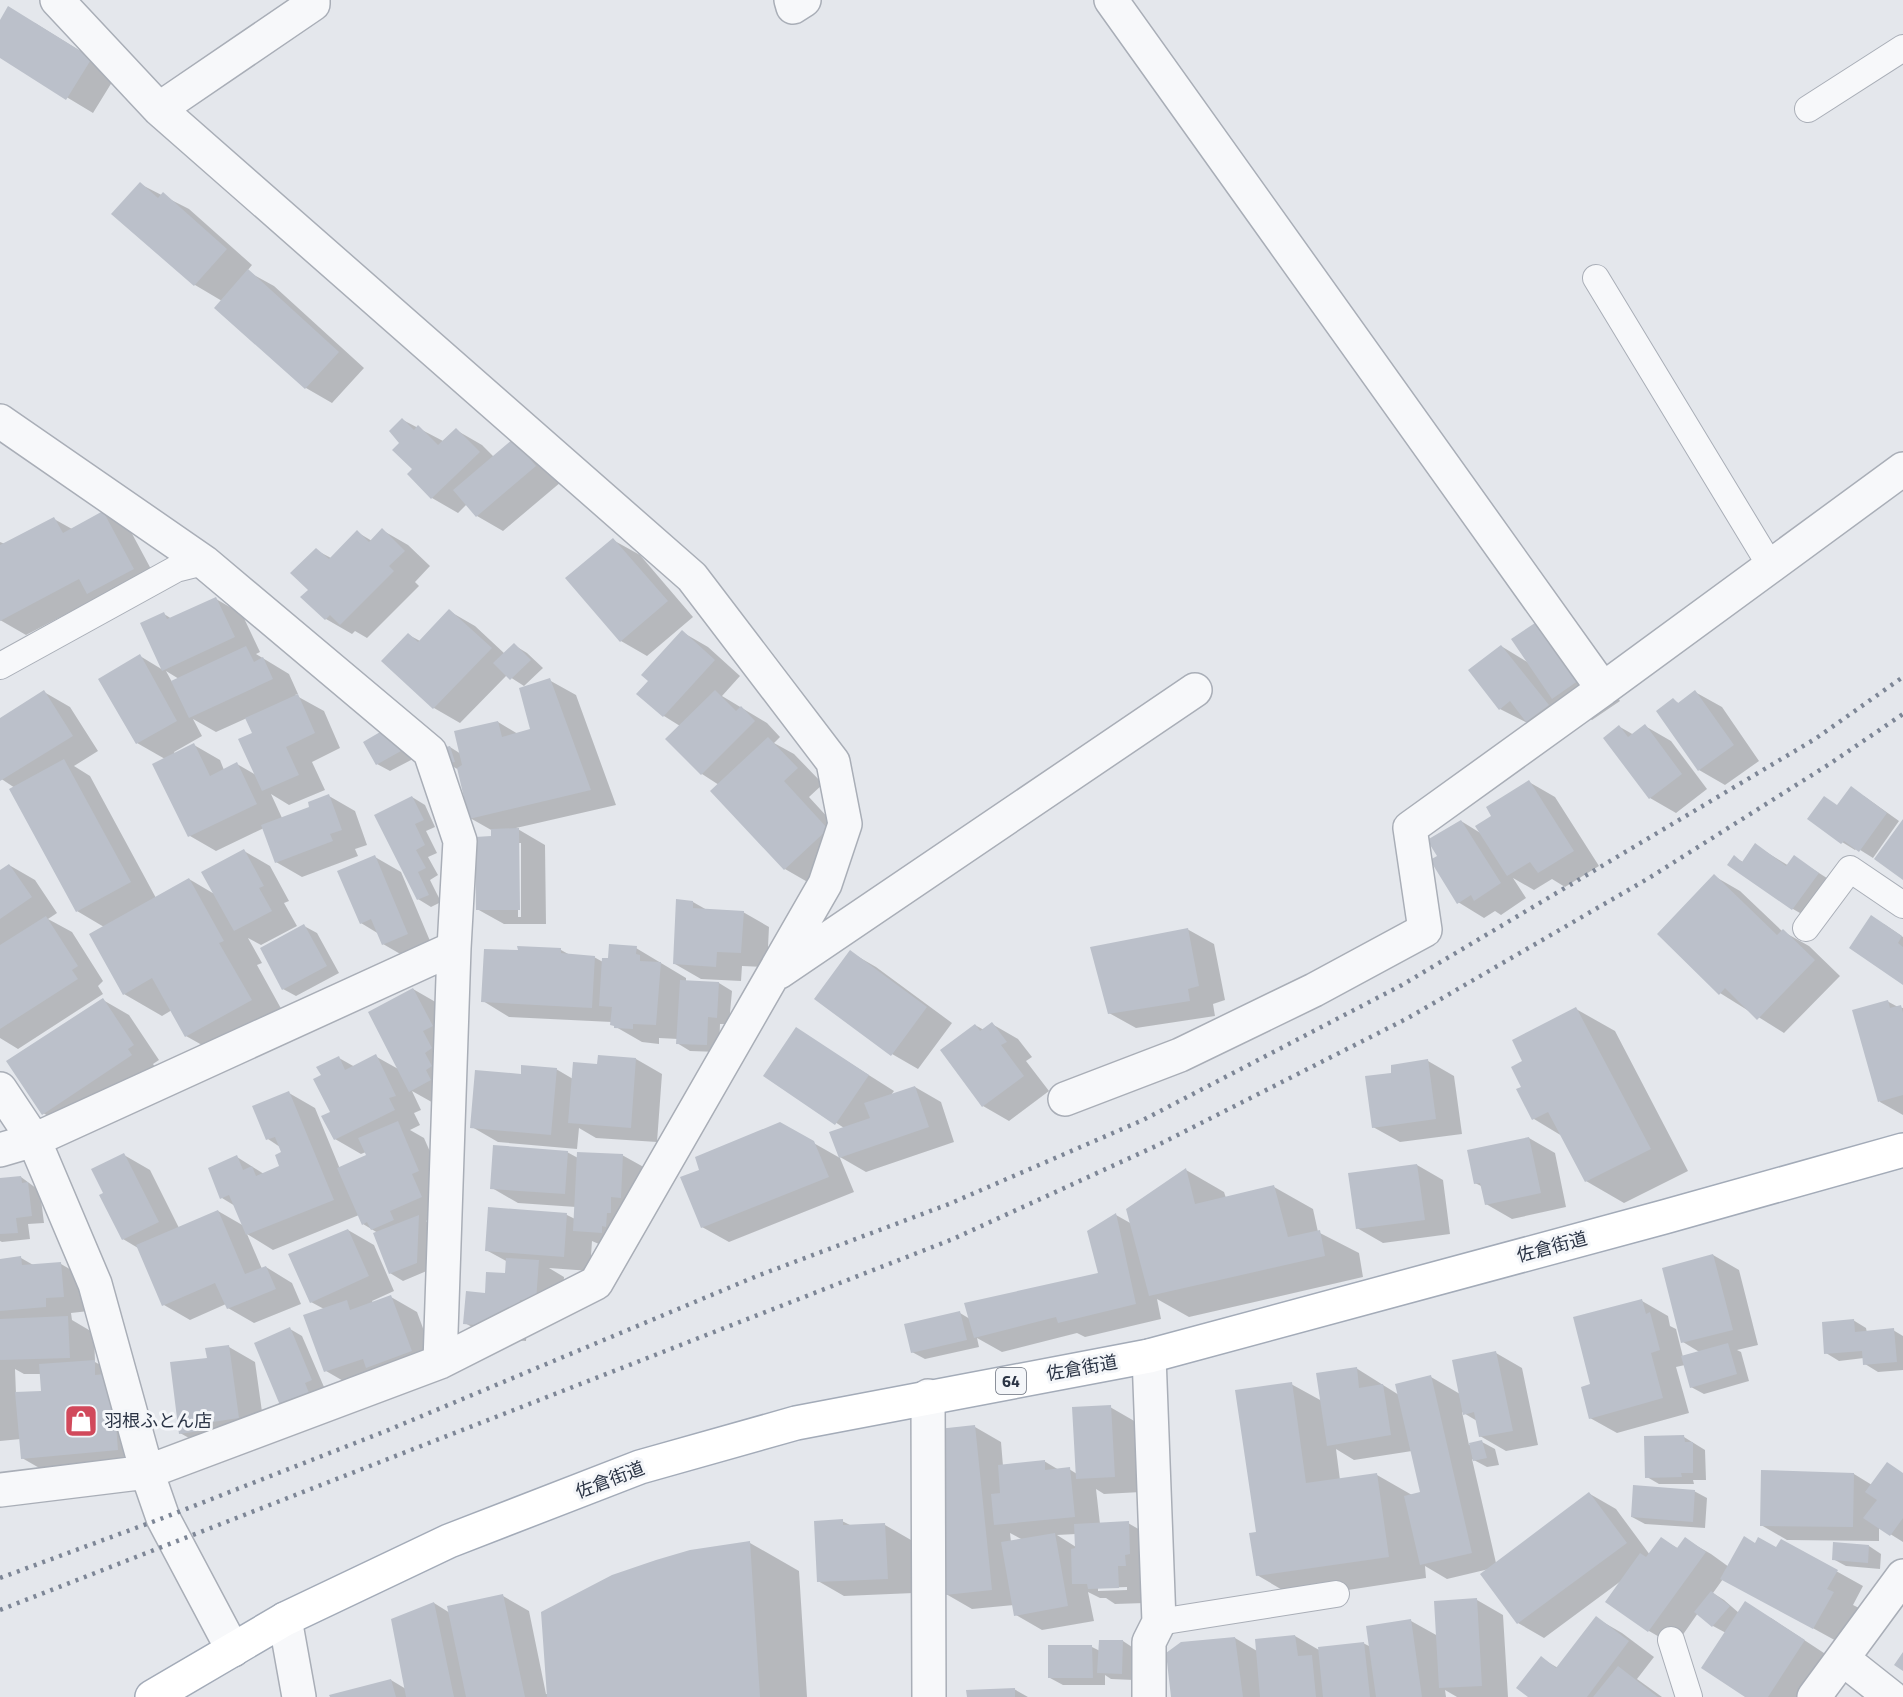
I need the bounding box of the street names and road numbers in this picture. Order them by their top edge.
street label: 佐倉街道 [1514,1224,1590,1269]
street label: 佐倉街道 [1044,1348,1120,1387]
road number: 64 [996,1368,1026,1394]
street label: 佐倉街道 [571,1454,648,1505]

